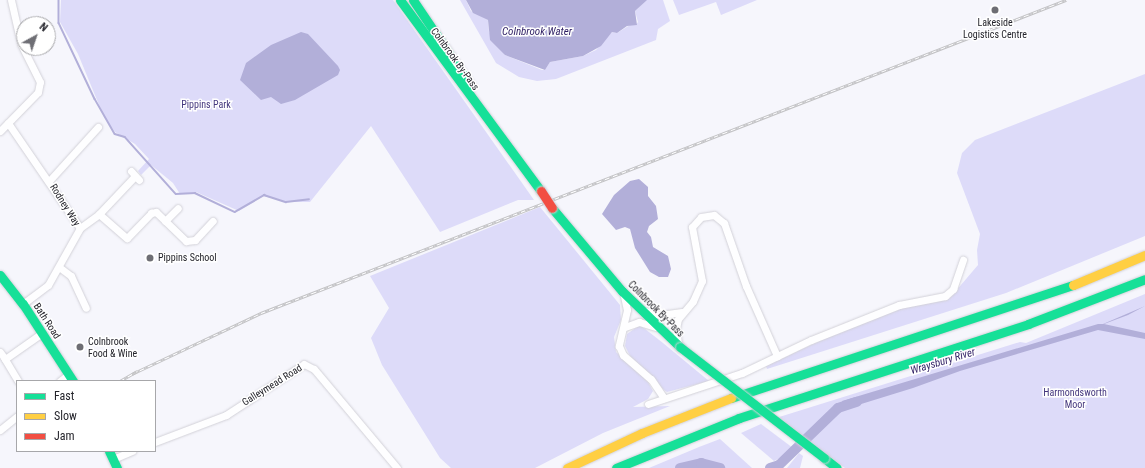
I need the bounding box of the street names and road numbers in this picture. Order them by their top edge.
street label: Colnbrook By-Pass [428,26,482,92]
street label: Rodney Way [47,182,83,228]
street label: Colnbrook By-Pass [626,279,686,339]
street label: Bath Road [31,301,63,341]
street label: Galleymead Road [240,362,304,408]

